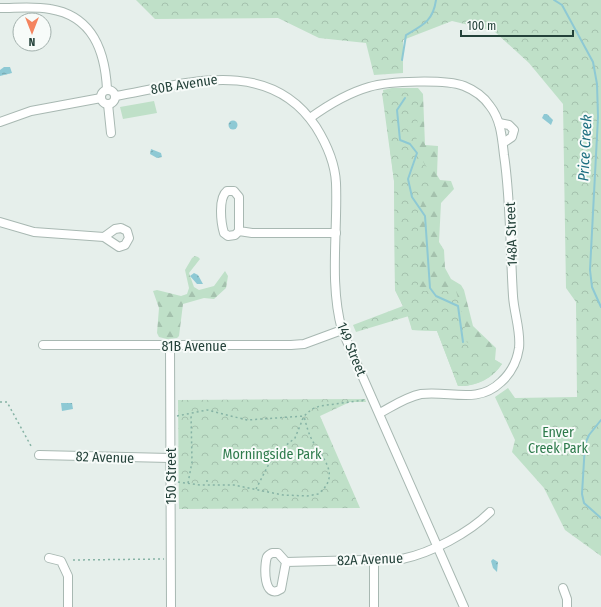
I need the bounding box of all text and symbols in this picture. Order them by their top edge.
north arrow [12,12,52,52]
scale bar [461,12,573,38]
text: 100 m [467,19,496,33]
text: N [29,35,35,48]
street label: 80B Avenue [150,71,219,98]
water label: Price Creek [574,114,596,182]
street label: 148A Street [502,201,521,266]
street label: 149 Street [333,320,370,379]
street label: 81B Avenue [161,338,227,355]
park label: Enver Creek Park [528,424,588,457]
park label: Morningside Park [222,446,322,463]
street label: 150 Street [163,447,180,504]
street label: 82 Avenue [75,448,135,467]
street label: 82A Avenue [337,550,403,569]

